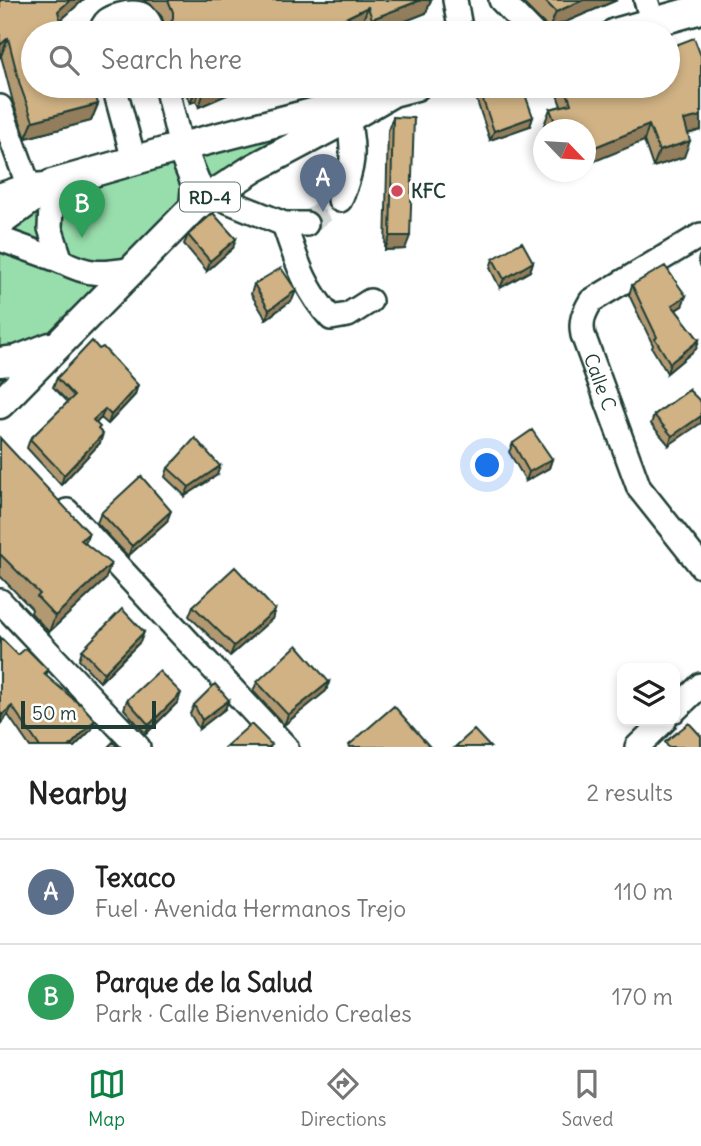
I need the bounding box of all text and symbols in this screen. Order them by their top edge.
search box [21,21,680,98]
icon: search [45,41,83,79]
text: Search here [101,43,242,76]
north arrow [533,119,596,182]
pin: A [300,154,346,212]
place label: KFC [411,179,446,203]
pin: B [59,180,105,238]
road number: RD-4 [180,182,240,212]
marker: KFC [389,183,405,199]
street label: Calle C [579,350,622,414]
your location [470,448,504,482]
map controls [617,663,680,726]
button: layers [617,663,680,726]
scale bar [21,698,156,730]
text: 50 m [32,701,77,725]
text: Nearby [28,774,128,812]
text: 2 results [587,778,673,807]
text: Texaco [95,861,176,894]
text: A [44,877,58,906]
text: 110 m [614,877,673,906]
text: Fuel · Avenida Hermanos Trejo [95,894,406,923]
text: Parque de la Salud [95,966,313,999]
text: B [43,982,59,1011]
text: 170 m [612,982,673,1011]
text: Park · Calle Bienvenido Creales [95,999,412,1028]
tab: Map [88,1065,126,1131]
tab: Directions [301,1065,386,1131]
tab: Saved [561,1065,613,1131]

